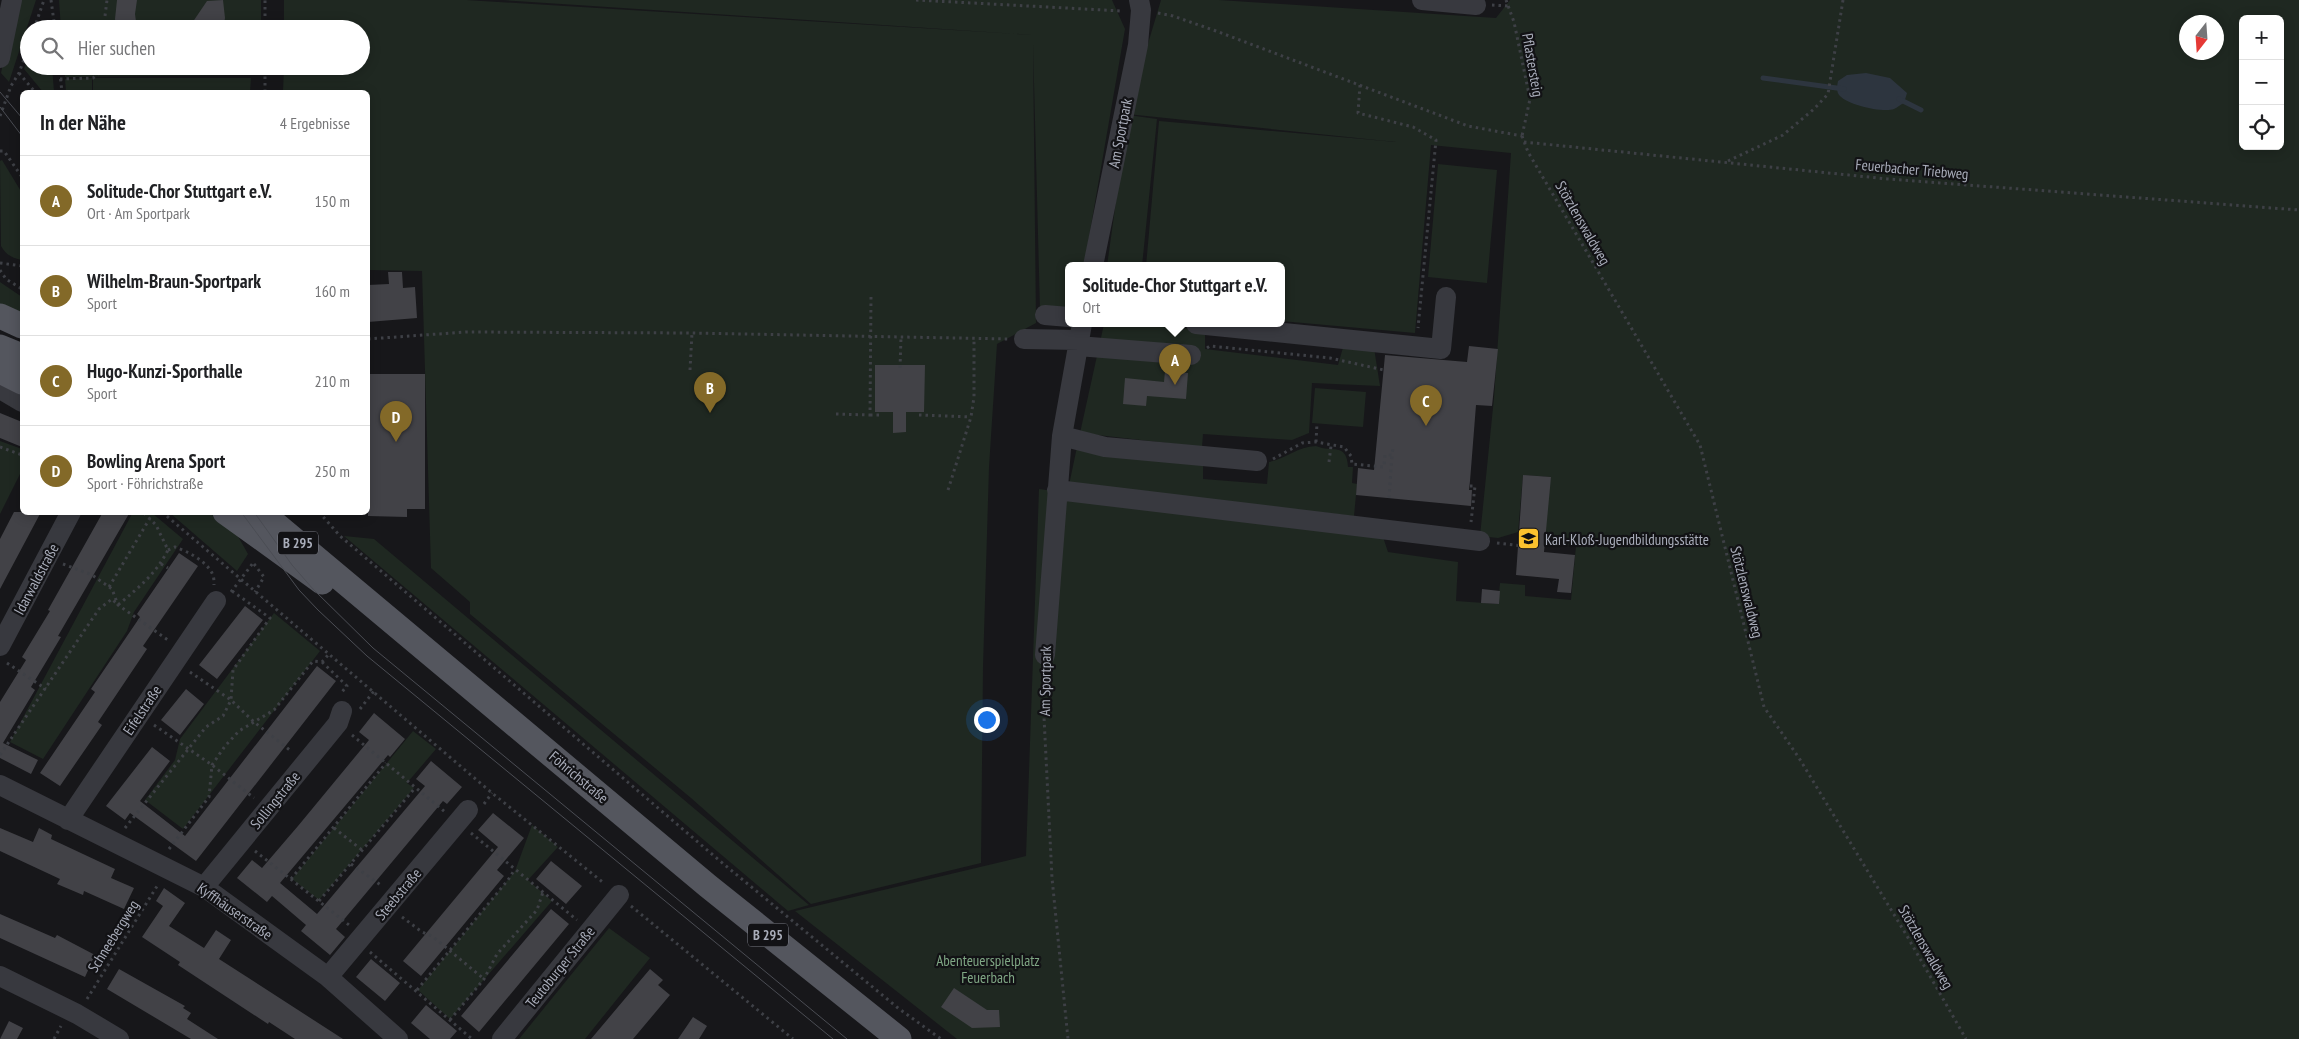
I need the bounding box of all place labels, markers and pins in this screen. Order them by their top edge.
pin: A [1159,344,1191,385]
pin: B [694,372,726,413]
pin: C [1410,385,1442,426]
pin: D [380,401,412,442]
school or university icon: Karl-Kloß-Jugendbildungsstätte [1517,527,1541,551]
place label: Karl-Kloß-Jugendbildungsstätte [1545,530,1709,549]

